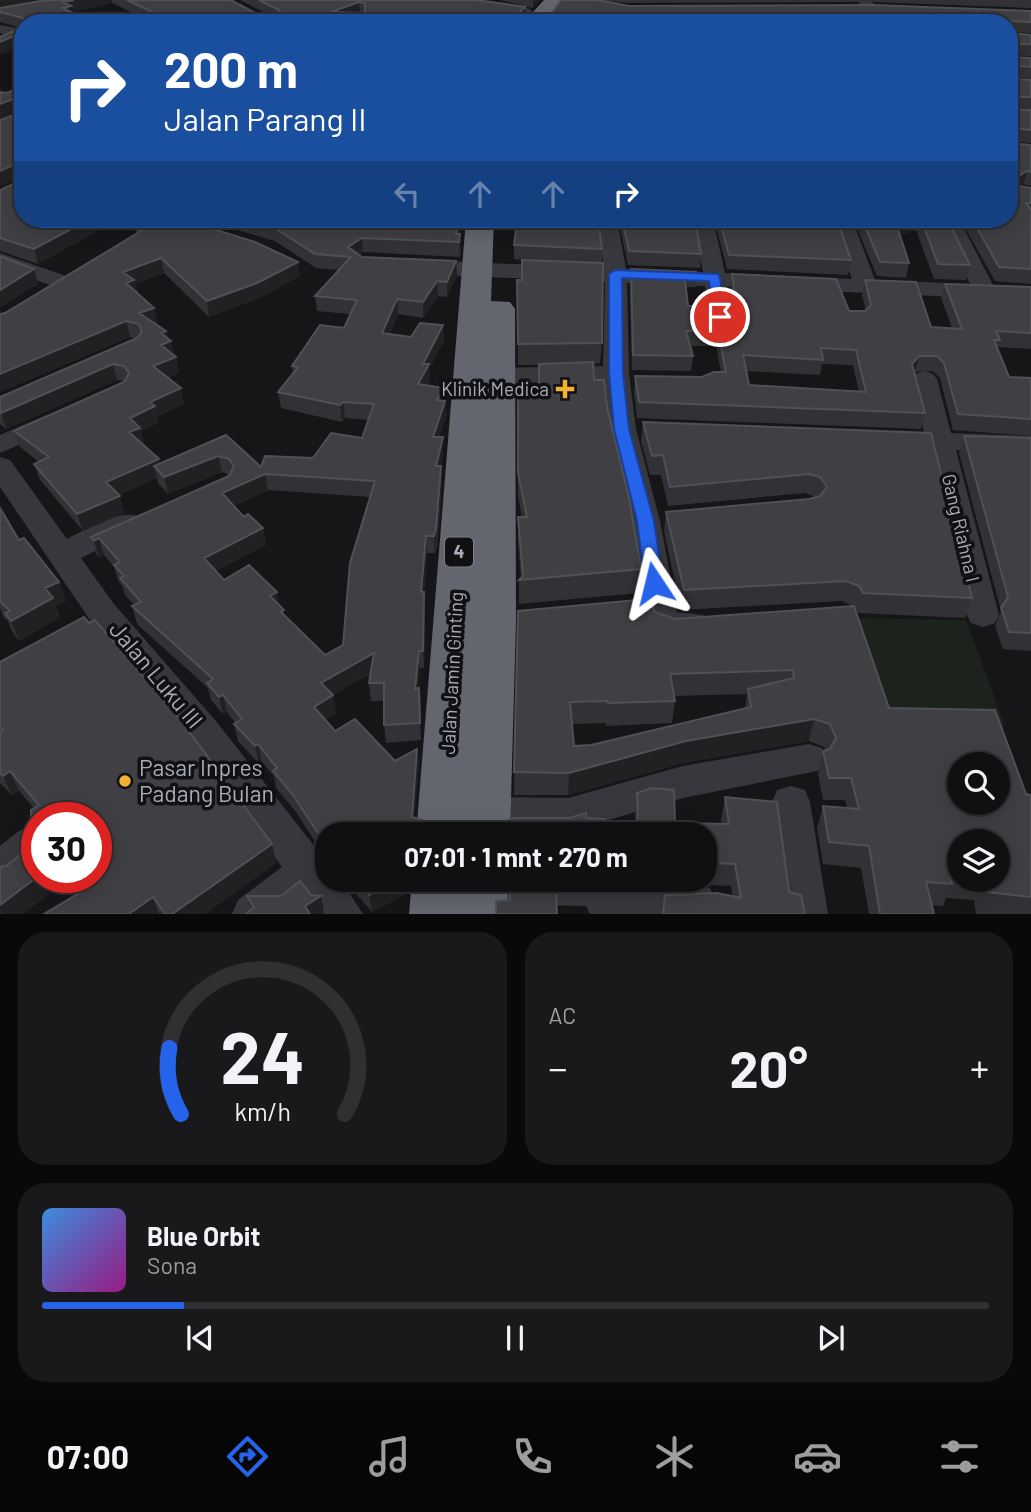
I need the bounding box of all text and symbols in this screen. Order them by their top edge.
text: 200 m [164,39,298,98]
icon: right [49,42,140,133]
text: Jalan Parang II [164,99,367,137]
icon: left [388,175,426,213]
icon: ahead [461,175,499,213]
icon: ahead [534,175,572,213]
icon: right [607,175,645,213]
pin [690,287,750,347]
icon: arrive [701,298,739,336]
place label: Klinik Medica [441,377,549,400]
marker: Klinik Medica [555,379,575,399]
street label: Gang Riahna I [938,471,985,584]
road number: 4 [445,538,473,566]
position arrow [617,546,691,620]
street label: Jalan Jamin Ginting [436,591,467,755]
street label: Jalan Luku III [104,615,210,733]
map controls [947,752,1010,892]
button: search [947,752,1010,815]
place label: Pasar Inpres Padang Bulan [139,753,274,807]
marker: Pasar Inpres Padang Bulan [117,773,133,789]
speed limit sign: 30 [21,802,112,893]
button: layers [947,829,1010,892]
text: 07:01 · 1 mnt · 270 m [404,841,628,872]
text: AC [549,1001,576,1029]
text: 24 [220,1012,305,1100]
text: 20° [730,1036,808,1098]
text: − [549,1044,568,1090]
text: + [970,1044,989,1090]
text: km/h [234,1096,291,1126]
text: Blue Orbit [147,1220,260,1251]
text: Sona [147,1251,197,1279]
icon: previous [181,1319,219,1357]
icon: pause [496,1319,534,1357]
icon: next [812,1319,850,1357]
icon: directions [223,1432,272,1481]
icon: music [365,1432,414,1481]
icon: phone [508,1432,557,1481]
icon: climate [650,1432,699,1481]
icon: car [793,1432,842,1481]
icon: filters [935,1432,984,1481]
text: 07:00 [47,1437,129,1475]

